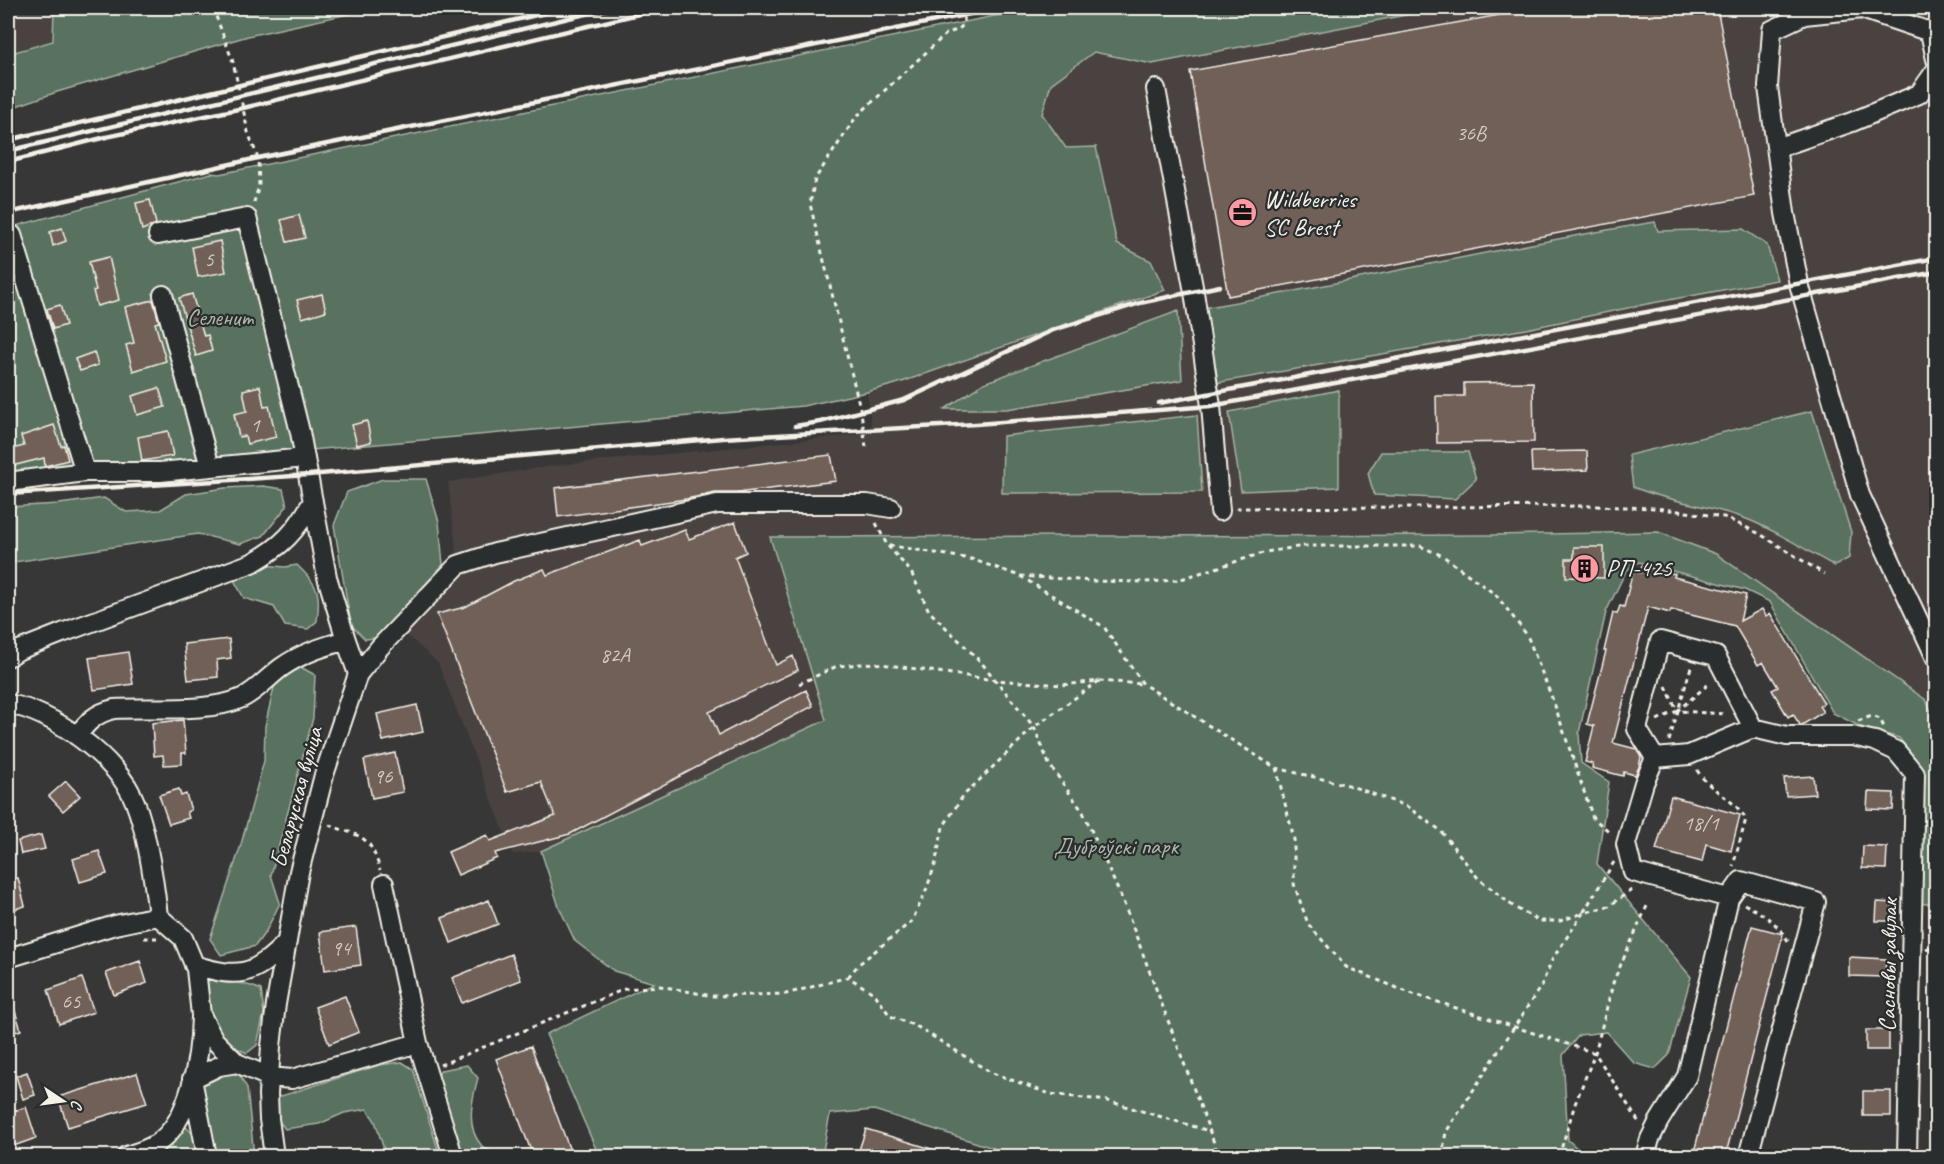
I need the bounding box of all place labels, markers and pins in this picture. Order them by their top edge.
place label: Wildberries SC Brest [1264,184,1358,242]
office icon: Wildberries SC Brest [1227,197,1259,229]
building icon: РП-425 [1569,552,1601,584]
place label: РП-425 [1606,553,1673,583]

